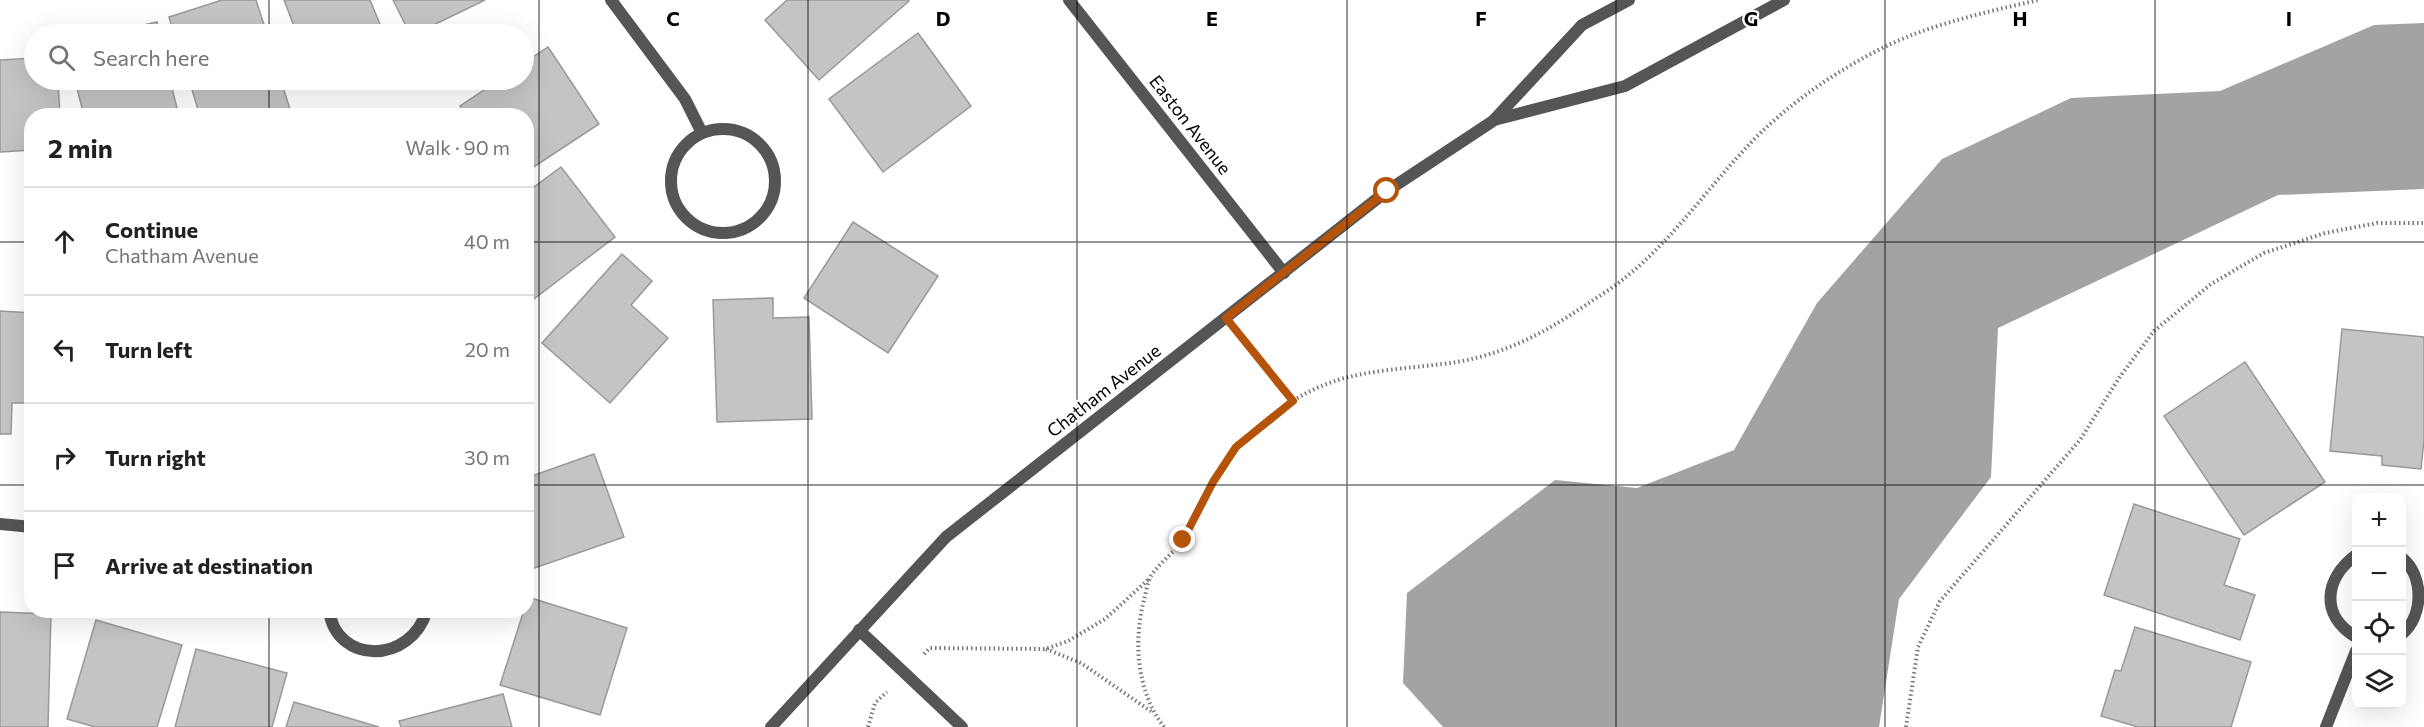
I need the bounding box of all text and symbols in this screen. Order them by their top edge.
text: C [666,6,680,30]
text: D [936,6,950,30]
text: E [1206,6,1218,30]
text: F [1475,6,1487,30]
text: G [1744,6,1758,30]
text: H [2013,6,2028,30]
text: I [2286,6,2292,30]
search box [24,24,534,90]
icon: search [45,41,78,74]
text: Search here [93,44,209,71]
street label: Easton Avenue [1145,70,1236,178]
text: 2 min [48,132,113,163]
text: Walk · 90 m [405,135,510,159]
route start [1373,177,1399,203]
text: Continue [105,216,198,243]
icon: ahead [48,225,81,258]
text: 40 m [464,229,510,253]
text: Chatham Avenue [105,243,259,267]
icon: left [48,333,81,366]
text: Turn left [105,336,192,363]
text: 20 m [465,337,510,361]
street label: Chatham Avenue [1042,339,1165,441]
icon: right [48,441,81,474]
text: Turn right [105,444,206,471]
text: 30 m [464,445,510,469]
map controls [2352,493,2406,709]
button: + [2352,493,2406,547]
route end [1169,526,1195,552]
button: − [2352,547,2406,601]
icon: arrive [48,549,81,582]
text: Arrive at destination [105,552,313,579]
button: locate [2352,601,2406,655]
button: layers [2352,655,2406,709]

